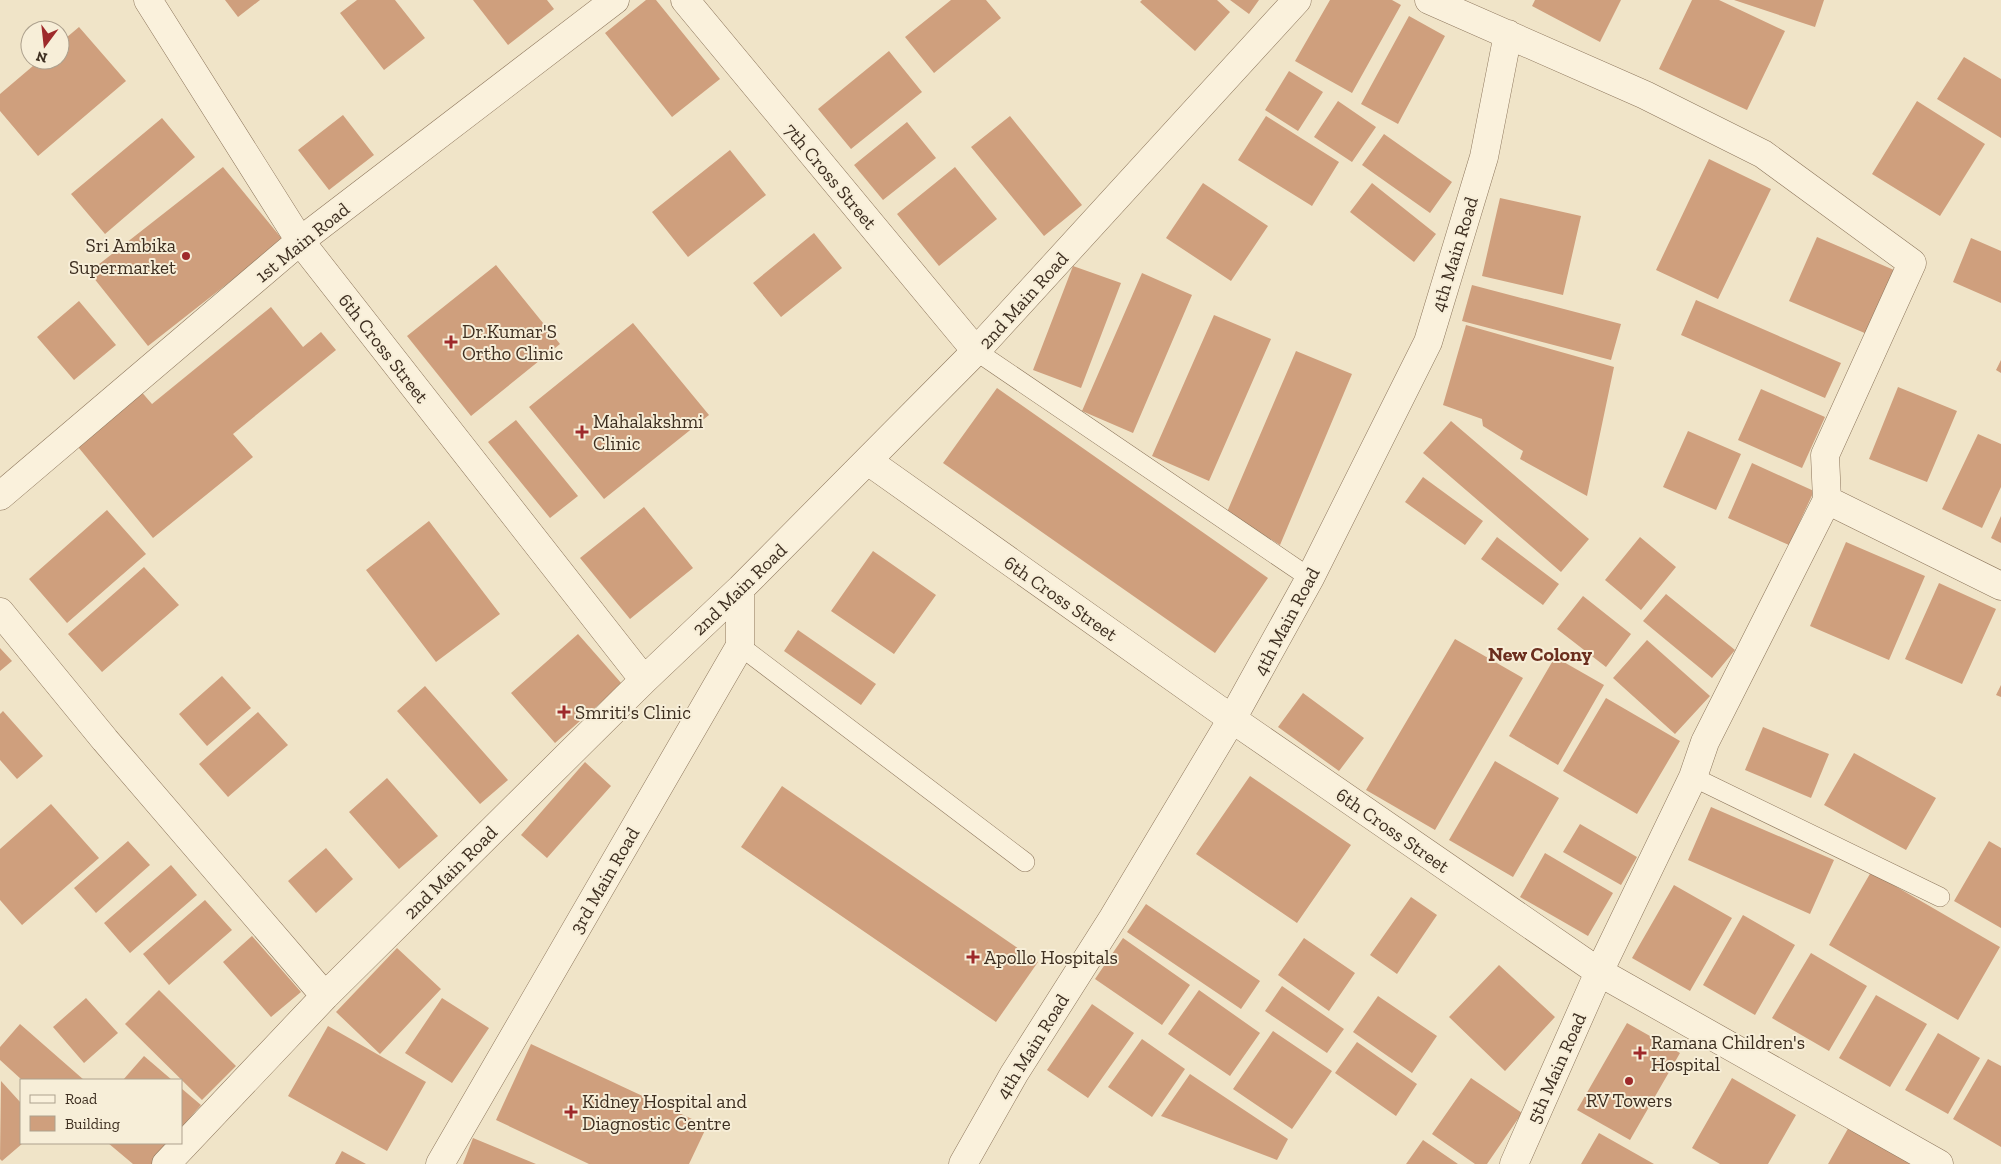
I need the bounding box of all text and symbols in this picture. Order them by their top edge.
north arrow [20,20,70,70]
text: N [34,47,49,67]
street label: 7th Cross Street [779,118,882,234]
street label: 4th Main Road [1426,193,1483,314]
street label: 1st Main Road [251,197,354,287]
place label: Sri Ambika Supermarket [69,234,176,279]
street label: 2nd Main Road [974,247,1073,354]
marker: Sri Ambika Supermarket [180,250,192,262]
street label: 6th Cross Street [334,289,434,408]
place label: Dr.Kumar'S Ortho Clinic [462,320,563,365]
marker: Dr.Kumar'S Ortho Clinic [444,335,458,349]
place label: Mahalakshmi Clinic [593,410,703,455]
marker: Mahalakshmi Clinic [575,425,589,439]
street label: 2nd Main Road [687,538,792,640]
street label: 6th Cross Street [1000,551,1122,646]
street label: 4th Main Road [1248,563,1325,679]
district label: New Colony [1488,642,1592,666]
place label: Smriti's Clinic [575,701,691,724]
marker: Smriti's Clinic [557,705,571,719]
street label: 6th Cross Street [1332,783,1454,878]
street label: 2nd Main Road [399,821,502,924]
street label: 3rd Main Road [565,822,644,938]
place label: Apollo Hospitals [984,946,1118,969]
marker: Apollo Hospitals [966,950,980,964]
street label: 4th Main Road [991,989,1074,1103]
street label: 5th Main Road [1522,1009,1591,1127]
place label: Ramana Children's Hospital [1651,1031,1805,1076]
marker: Ramana Children's Hospital [1633,1046,1647,1060]
marker: RV Towers [1623,1075,1635,1087]
legend [20,1079,182,1144]
place label: RV Towers [1586,1089,1672,1112]
text: Road [65,1090,98,1108]
place label: Kidney Hospital and Diagnostic Centre [582,1090,747,1135]
marker: Kidney Hospital and Diagnostic Centre [564,1105,578,1119]
text: Building [65,1115,120,1133]

